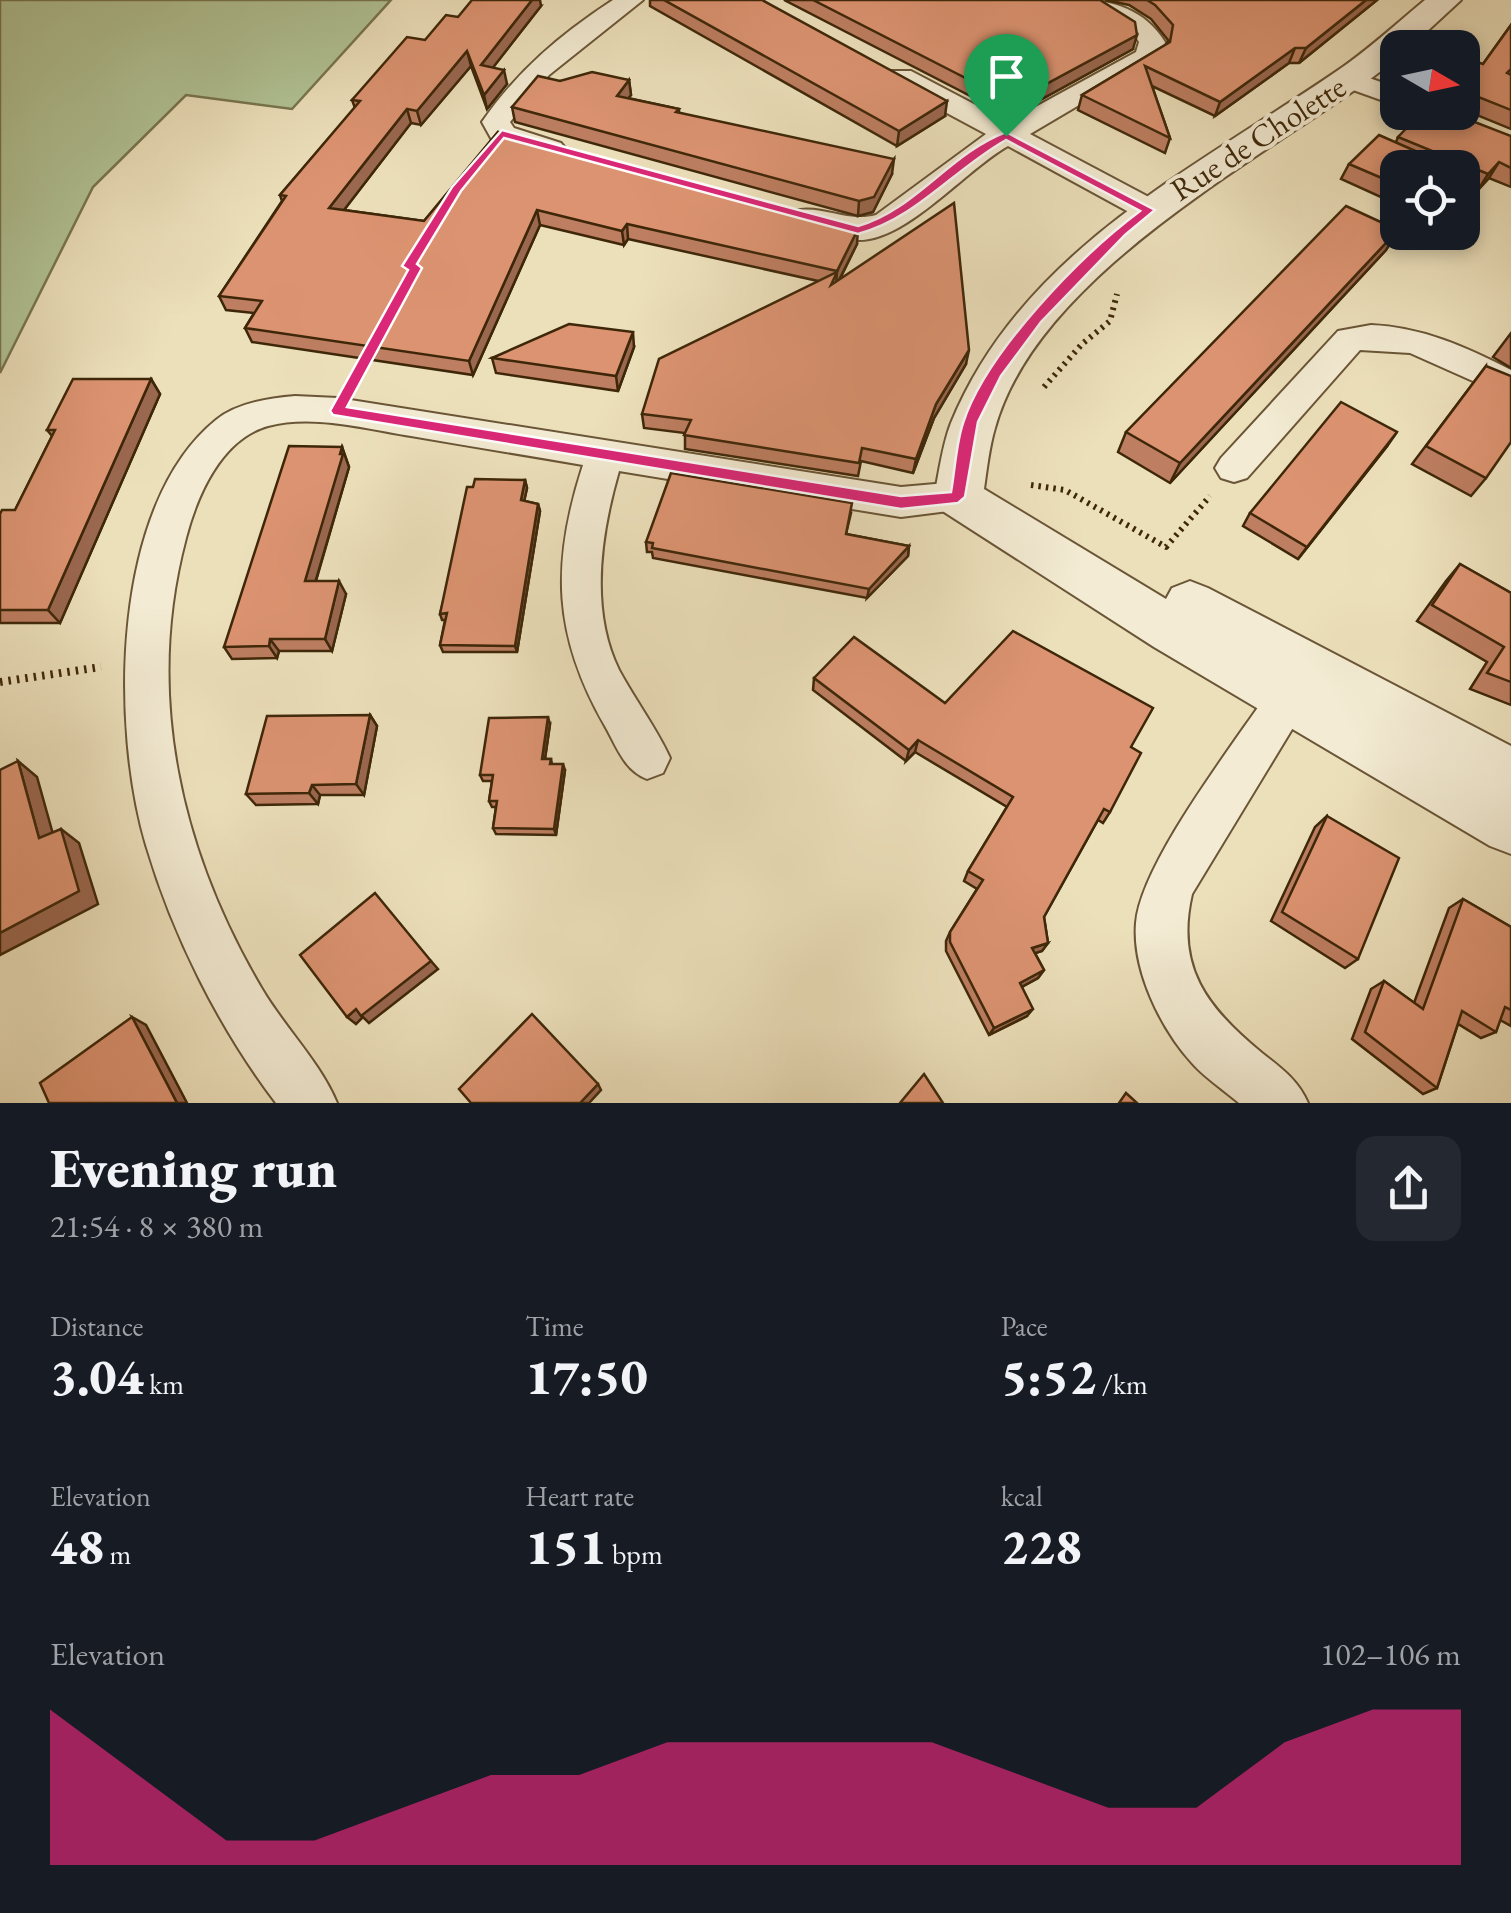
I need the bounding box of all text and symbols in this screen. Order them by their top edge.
north arrow [1380,30,1480,130]
map controls [1380,30,1480,250]
pin [964,34,1049,137]
icon: arrive [979,49,1034,104]
street label: Rue de Cholette [1162,66,1354,210]
button: locate [1380,150,1480,250]
text: Evening run [50,1132,337,1203]
button: share [1356,1136,1461,1241]
text: 21:54 · 8 × 380 m [50,1205,263,1247]
text: Distance [50,1308,144,1344]
text: Time [525,1308,584,1344]
text: Pace [1001,1308,1048,1344]
text: 3.04 [50,1344,144,1409]
text: 17:50 [525,1344,648,1409]
text: 5:52 [1001,1344,1096,1409]
text: km [144,1366,184,1402]
text: /km [1096,1366,1148,1402]
text: Elevation [50,1478,151,1514]
text: Heart rate [525,1478,634,1514]
text: kcal [1001,1478,1043,1514]
text: 48 [50,1514,104,1579]
text: 151 [525,1514,606,1579]
text: 228 [1001,1514,1082,1579]
text: m [104,1536,131,1572]
text: bpm [606,1536,663,1572]
text: Elevation [50,1633,165,1675]
text: 102–106 m [1320,1633,1461,1675]

